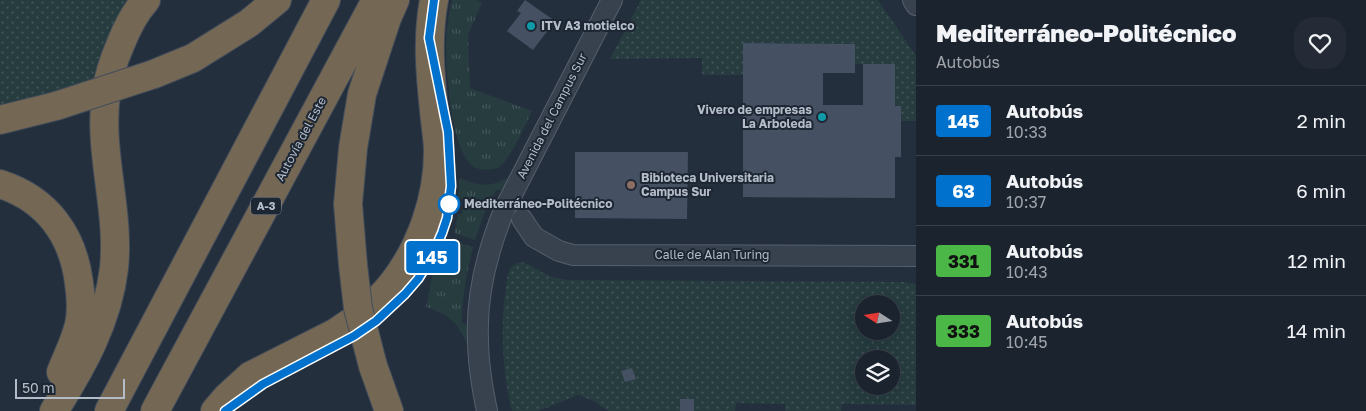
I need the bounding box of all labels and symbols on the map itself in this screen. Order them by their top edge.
place label: ITV A3 motielco [541,18,634,33]
marker: ITV A3 motielco [525,20,537,32]
street label: Avenida del Campus Sur [513,50,590,181]
street label: Autovía del Este [272,94,329,183]
place label: Vivero de empresas La Arboleda [697,102,812,131]
marker: Vivero de empresas La Arboleda [816,111,828,123]
place label: Bibioteca Universitaria Campus Sur [641,170,774,199]
marker: Bibioteca Universitaria Campus Sur [625,179,637,191]
marker: Mediterráneo-Politécnico [438,193,460,215]
place label: Mediterráneo-Politécnico [464,196,612,211]
road number: A-3 [251,198,281,215]
line badge: 145 [403,241,461,273]
street label: Calle de Alan Turing [655,247,769,262]
north arrow [855,295,900,340]
scale bar [15,376,125,399]

